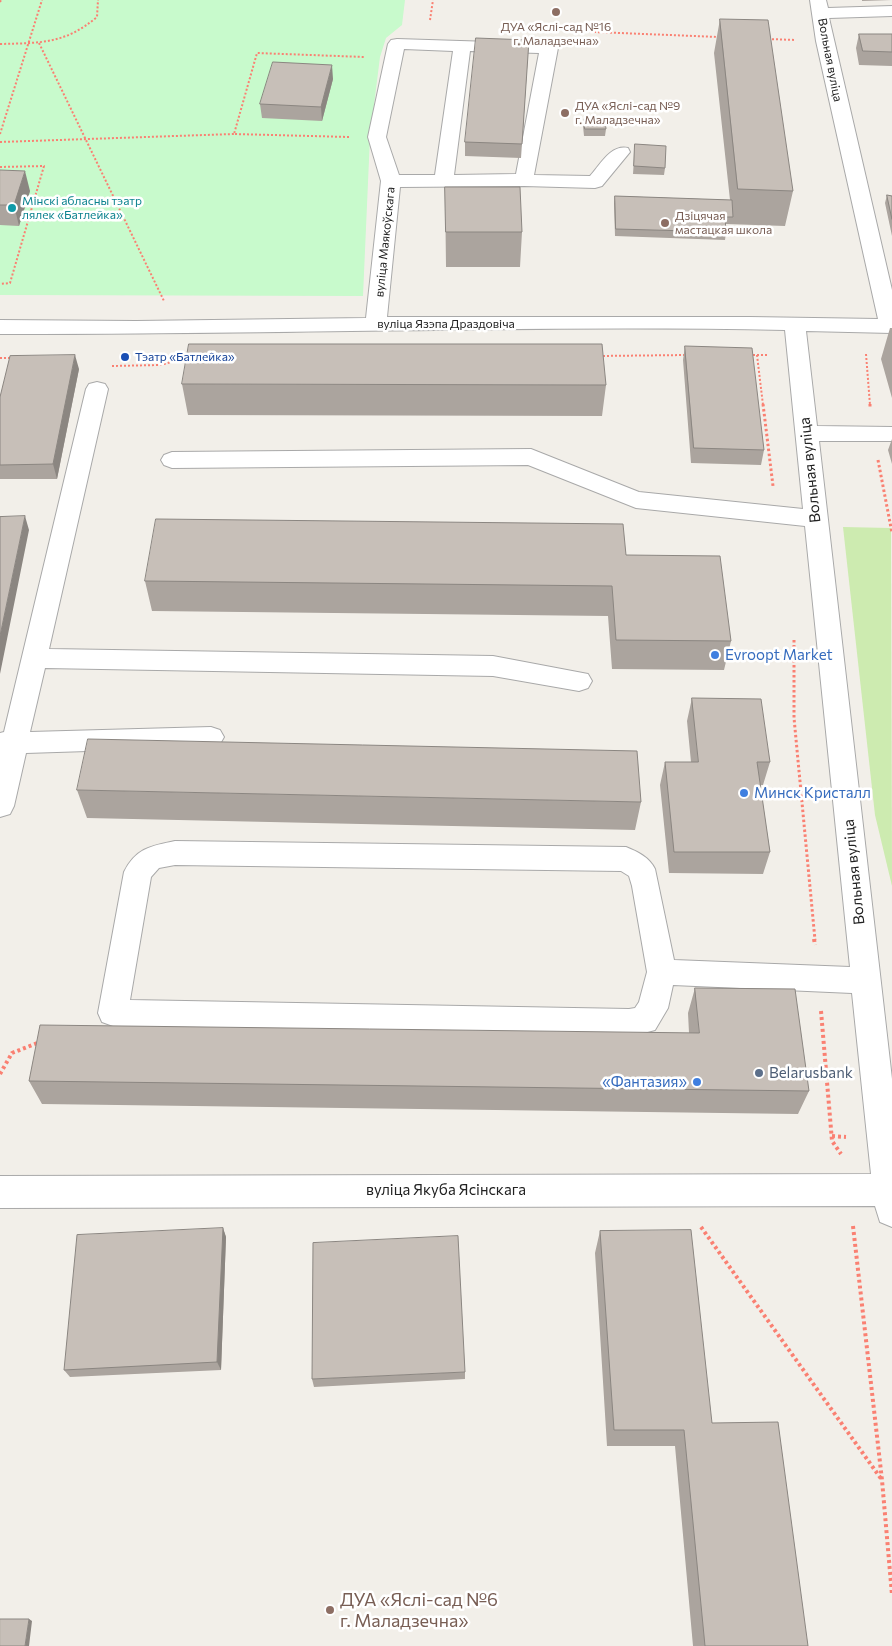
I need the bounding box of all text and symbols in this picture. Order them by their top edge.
marker: ДУА «Яслі-сад №16 г. Маладзечна» [550,6,562,18]
street label: Вольная вуліца [815,17,845,103]
place label: ДУА «Яслі-сад №16 г. Маладзечна» [501,20,611,48]
place label: ДУА «Яслі-сад №9 г. Маладзечна» [575,99,680,127]
marker: ДУА «Яслі-сад №9 г. Маладзечна» [559,107,571,119]
street label: вуліца Маякоўскага [372,186,398,298]
place label: Мінскі абласны тэатр лялек «Батлейка» [22,194,142,222]
marker: Мінскі абласны тэатр лялек «Батлейка» [6,202,18,214]
place label: Дзіцячая мастацкая школа [675,209,772,237]
marker: Дзіцячая мастацкая школа [659,217,671,229]
street label: вуліца Язэпа Драздовіча [377,317,515,331]
place label: Тэатр «Батлейка» [135,350,235,364]
marker: Тэатр «Батлейка» [119,351,131,363]
street label: Вольная вуліца [795,416,825,524]
place label: Evroopt Market [725,646,833,664]
marker: Evroopt Market [709,649,721,661]
place label: Минск Кристалл [754,784,871,802]
marker: Минск Кристалл [738,787,750,799]
street label: Вольная вуліца [839,818,869,926]
place label: Belarusbank [769,1064,853,1082]
marker: Belarusbank [753,1067,765,1079]
place label: «Фантазия» [602,1073,687,1091]
marker: «Фантазия» [691,1076,703,1088]
street label: вуліца Якуба Ясінскага [366,1181,526,1199]
place label: ДУА «Яслі-сад №6 г. Маладзечна» [340,1589,498,1632]
marker: ДУА «Яслі-сад №6 г. Маладзечна» [324,1604,336,1616]

